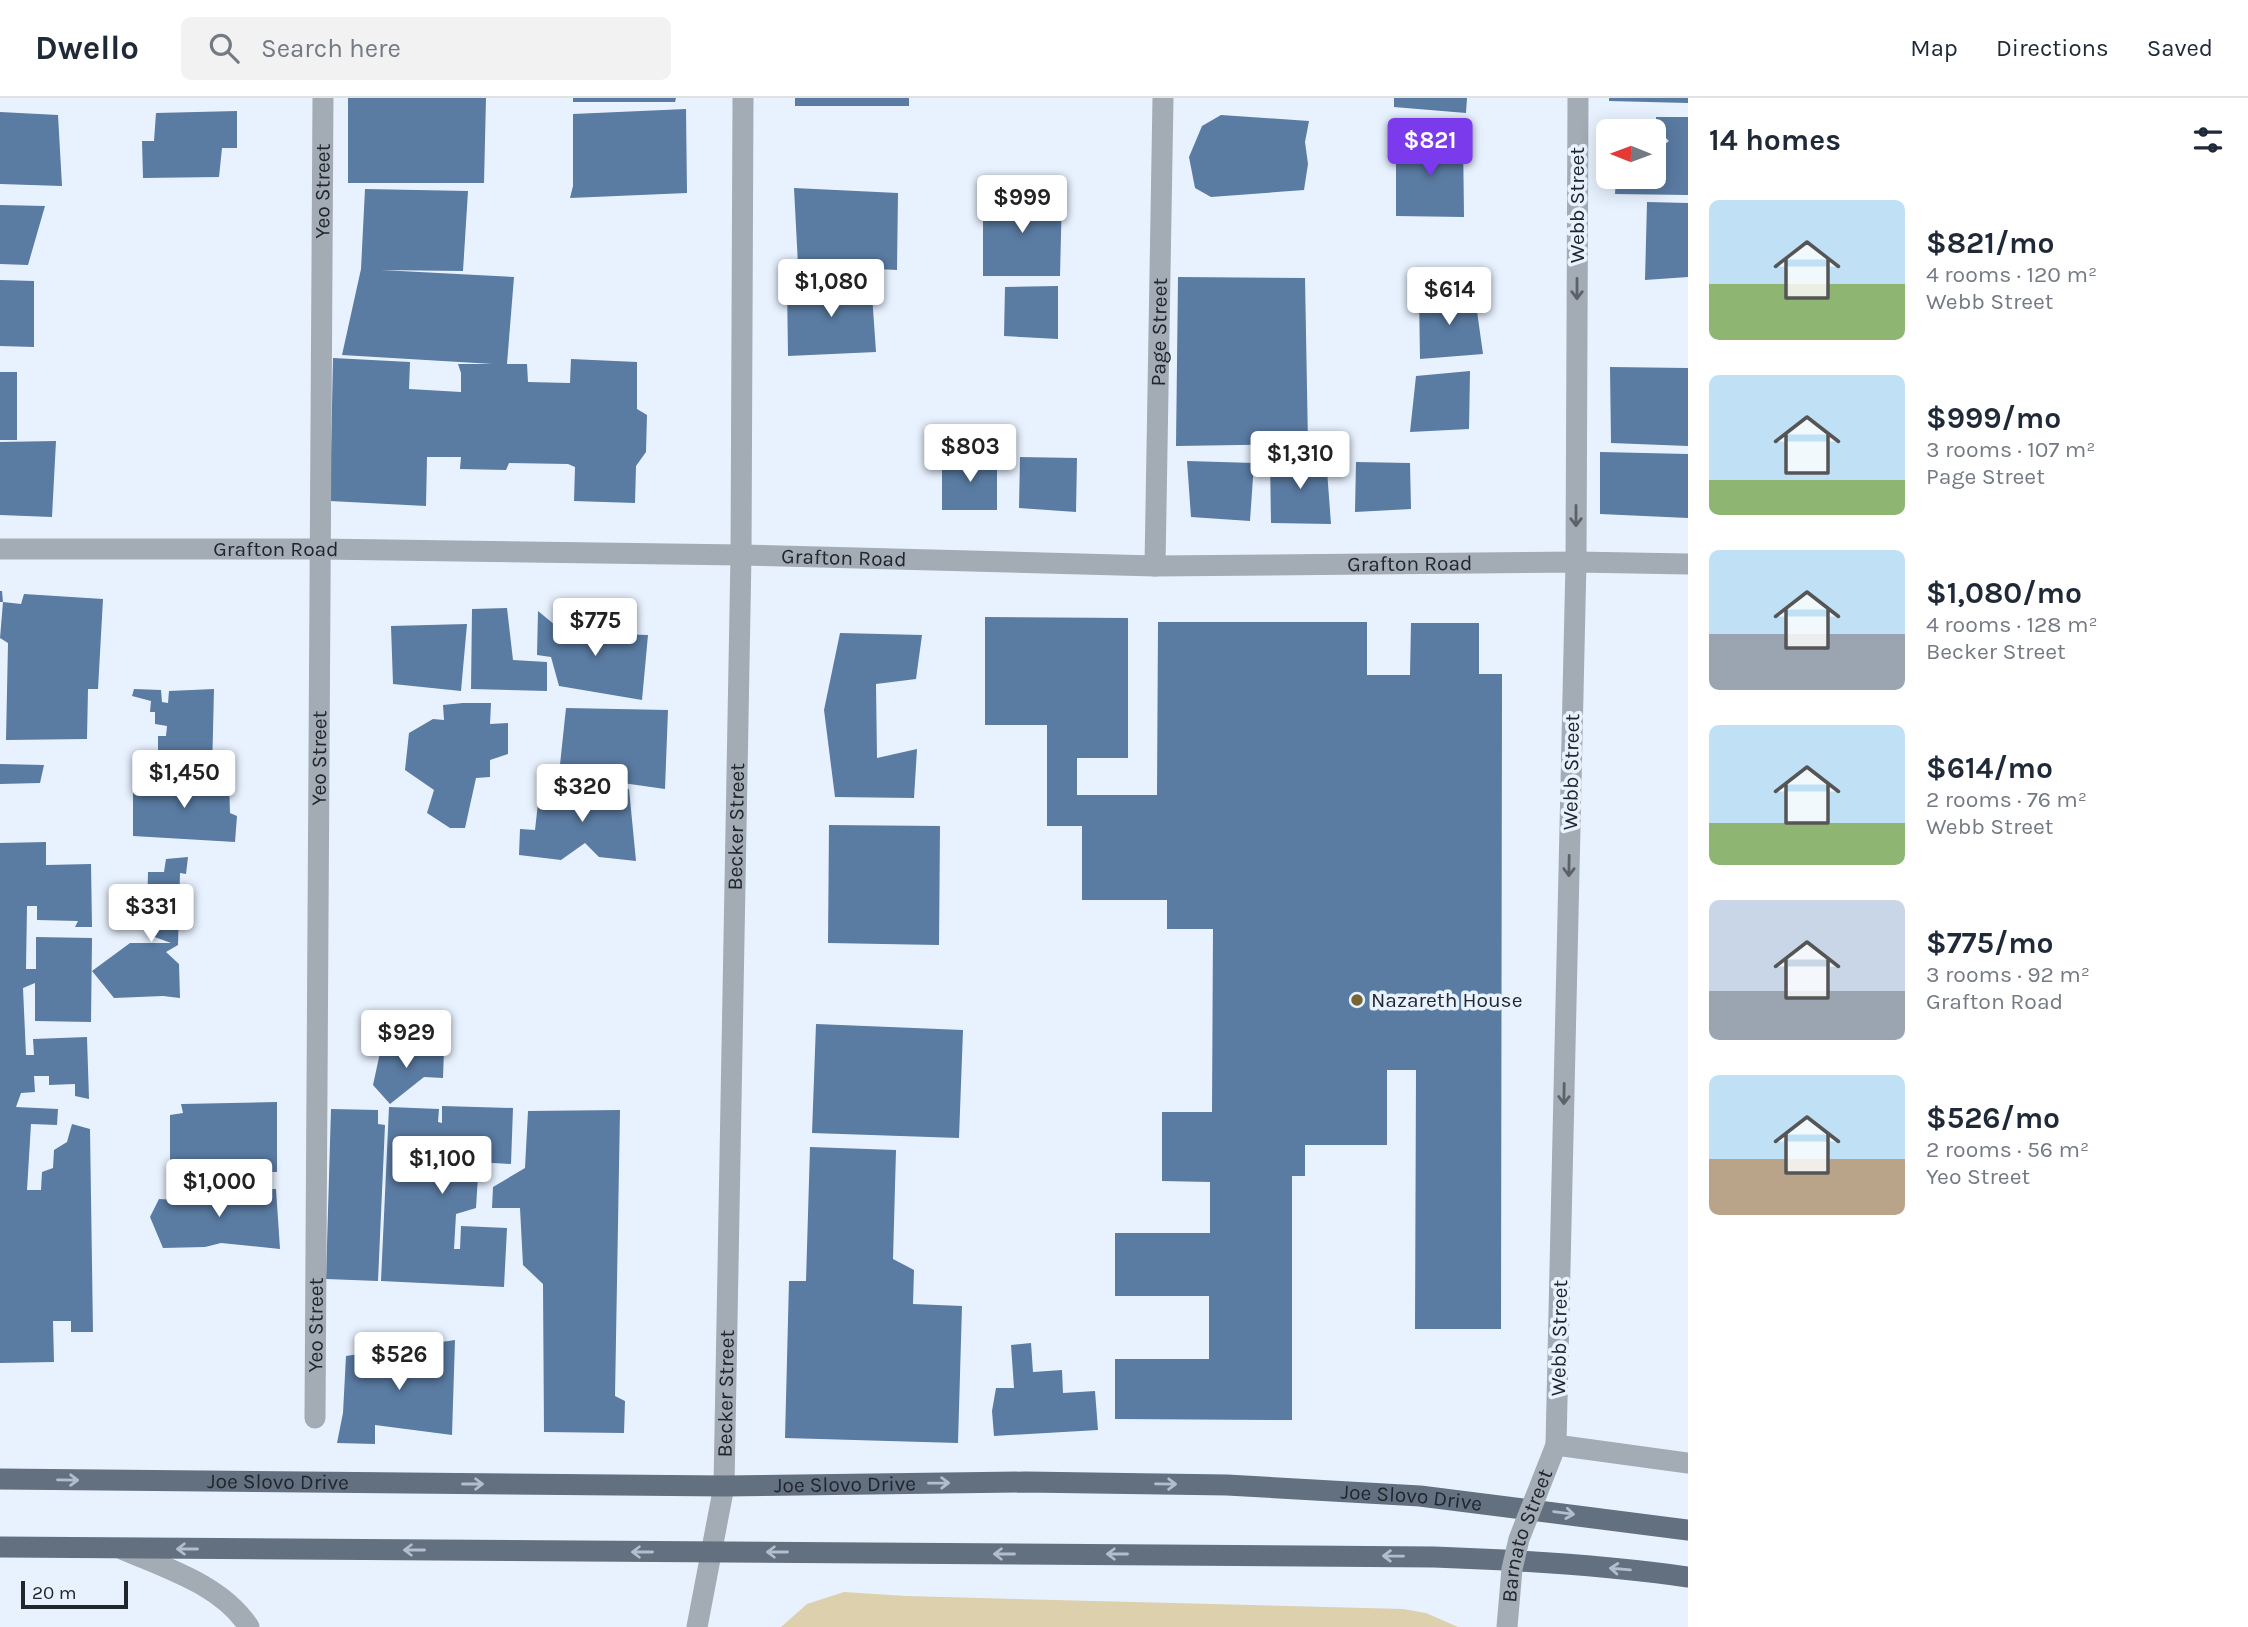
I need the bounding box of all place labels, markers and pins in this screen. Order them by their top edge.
pin: $821 [1389,118,1471,178]
pin: $999 [981,176,1063,235]
pin: $1,080 [774,260,888,319]
pin: $614 [1408,268,1490,327]
pin: $803 [929,424,1011,484]
pin: $1,310 [1243,432,1357,491]
pin: $775 [554,598,636,658]
pin: $1,450 [127,750,241,810]
pin: $320 [541,764,623,824]
pin: $331 [110,884,192,944]
place label: Nazareth House [1371,988,1522,1012]
marker: Nazareth House [1349,992,1365,1008]
pin: $929 [365,1010,447,1070]
pin: $1,100 [385,1136,499,1196]
pin: $1,000 [162,1160,276,1219]
pin: $526 [358,1332,440,1392]

